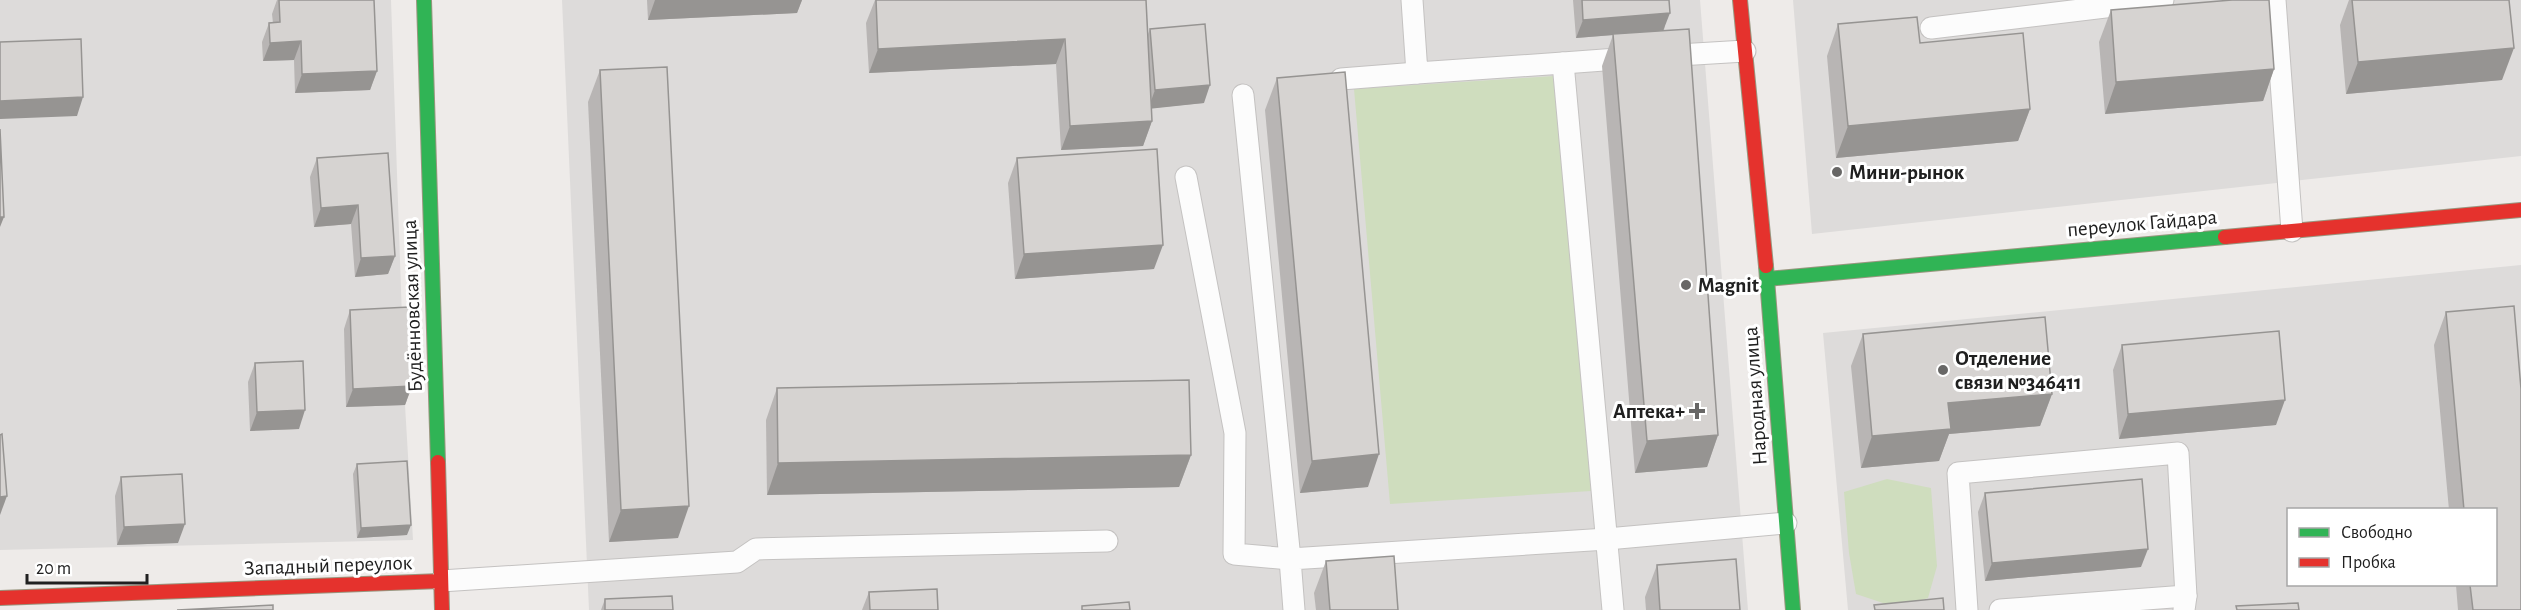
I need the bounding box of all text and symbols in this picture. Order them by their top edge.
place label: Мини-рынок [1849,162,1965,183]
marker: Мини-рынок [1830,165,1844,179]
street label: переулок Гайдара [2066,206,2218,241]
street label: Будённовская улица [399,219,426,393]
place label: Magnit [1698,275,1759,296]
marker: Magnit [1679,278,1693,292]
street label: Народная улица [1740,326,1771,466]
place label: Отделение связи №346411 [1955,348,2082,393]
marker: Отделение связи №346411 [1936,363,1950,377]
place label: Аптека+ [1613,401,1685,422]
marker: Аптека+ [1690,404,1704,418]
legend [2287,508,2497,586]
text: Свободно [2341,523,2413,542]
scale bar [27,547,147,585]
street label: Западный переулок [244,552,413,579]
text: Пробка [2341,553,2396,572]
text: 20 m [36,560,71,578]

